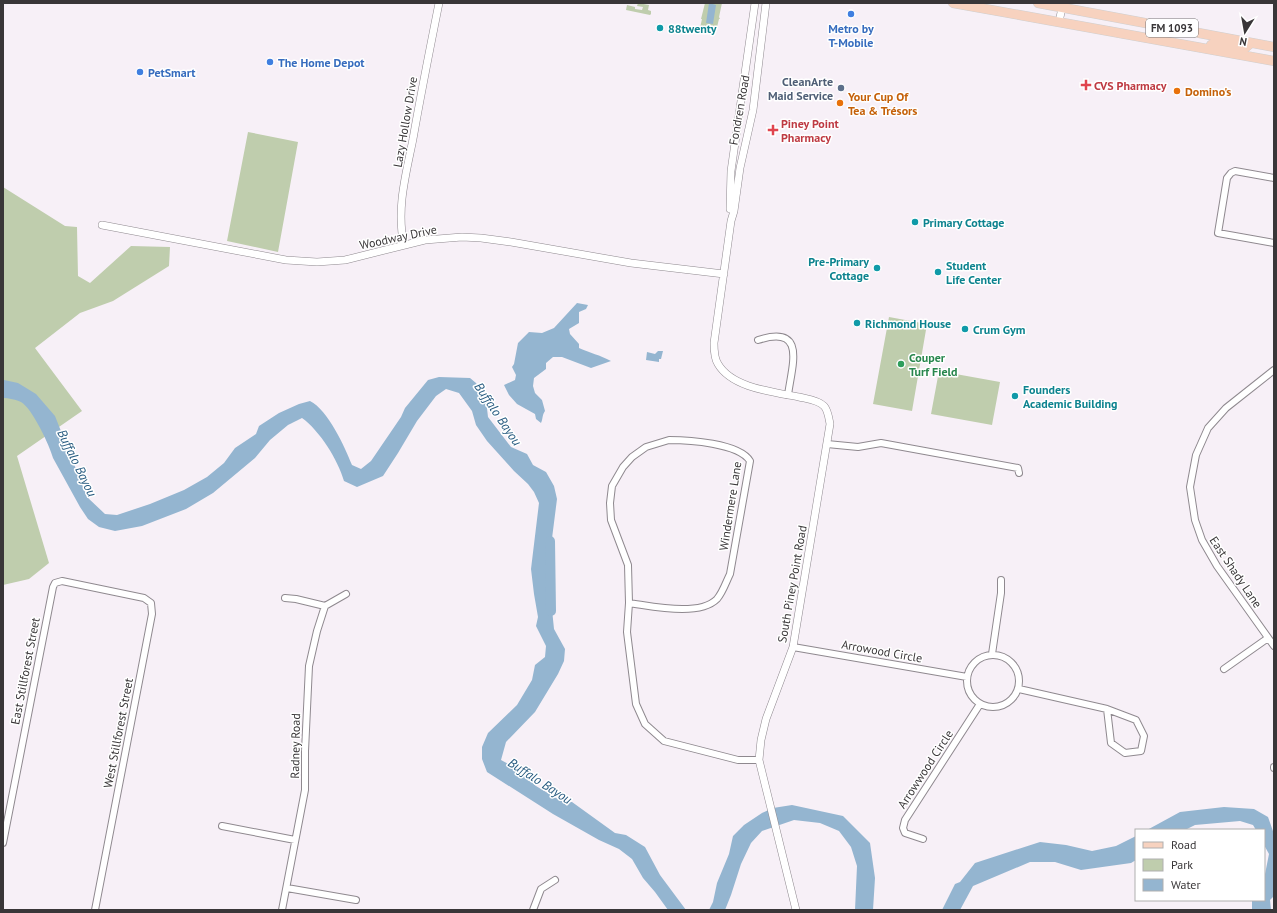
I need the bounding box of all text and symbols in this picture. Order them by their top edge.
marker: Metro by T-Mobile [846,9,856,19]
north arrow [1225,12,1265,52]
road number: FM 1093 [1146,19,1198,37]
place label: 88twenty [668,21,717,36]
place label: Metro by T-Mobile [828,21,874,50]
marker: 88twenty [655,23,665,33]
text: N [1238,34,1248,49]
place label: The Home Depot [278,55,365,70]
marker: The Home Depot [265,57,275,67]
place label: PetSmart [148,65,196,80]
marker: PetSmart [135,67,145,77]
street label: Fondren Road [725,74,753,146]
place label: CleanArte Maid Service [768,74,833,103]
street label: Lazy Hollow Drive [390,75,420,169]
place label: CVS Pharmacy [1094,78,1167,93]
marker: CVS Pharmacy [1081,80,1091,90]
marker: CleanArte Maid Service [836,83,846,93]
place label: Domino's [1185,84,1231,99]
marker: Domino's [1172,86,1182,96]
place label: Your Cup Of Tea & Trésors [847,89,917,118]
marker: Your Cup Of Tea & Trésors [835,98,845,108]
place label: Piney Point Pharmacy [781,116,840,145]
marker: Piney Point Pharmacy [768,125,778,135]
place label: Primary Cottage [923,215,1004,230]
marker: Primary Cottage [910,217,920,227]
street label: Woodway Drive [358,221,438,253]
place label: Pre-Primary Cottage [808,254,869,283]
place label: Student Life Center [946,258,1002,287]
marker: Pre-Primary Cottage [872,263,882,273]
marker: Student Life Center [933,267,943,277]
place label: Richmond House [865,316,951,331]
marker: Richmond House [852,318,862,328]
place label: Crum Gym [973,322,1026,337]
marker: Crum Gym [960,324,970,334]
place label: Couper Turf Field [909,350,958,379]
marker: Couper Turf Field [896,359,906,369]
water label: Buffalo Bayou [471,379,526,449]
place label: Founders Academic Building [1023,382,1118,411]
marker: Founders Academic Building [1010,391,1020,401]
water label: Buffalo Bayou [53,426,101,500]
street label: Windermere Lane [716,460,744,552]
street label: South Piney Point Road [774,524,810,644]
street label: East Shady Lane [1207,533,1265,611]
street label: East Stillforest Street [7,616,43,726]
street label: Arrowood Circle [840,637,924,665]
street label: West Stillforest Street [100,677,136,789]
street label: Radney Road [287,713,303,779]
street label: Arrowwood Circle [894,727,956,811]
water label: Buffalo Bayou [505,754,576,808]
legend [1135,829,1265,901]
text: Road [1171,837,1196,852]
text: Park [1171,857,1193,872]
text: Water [1171,877,1201,892]

